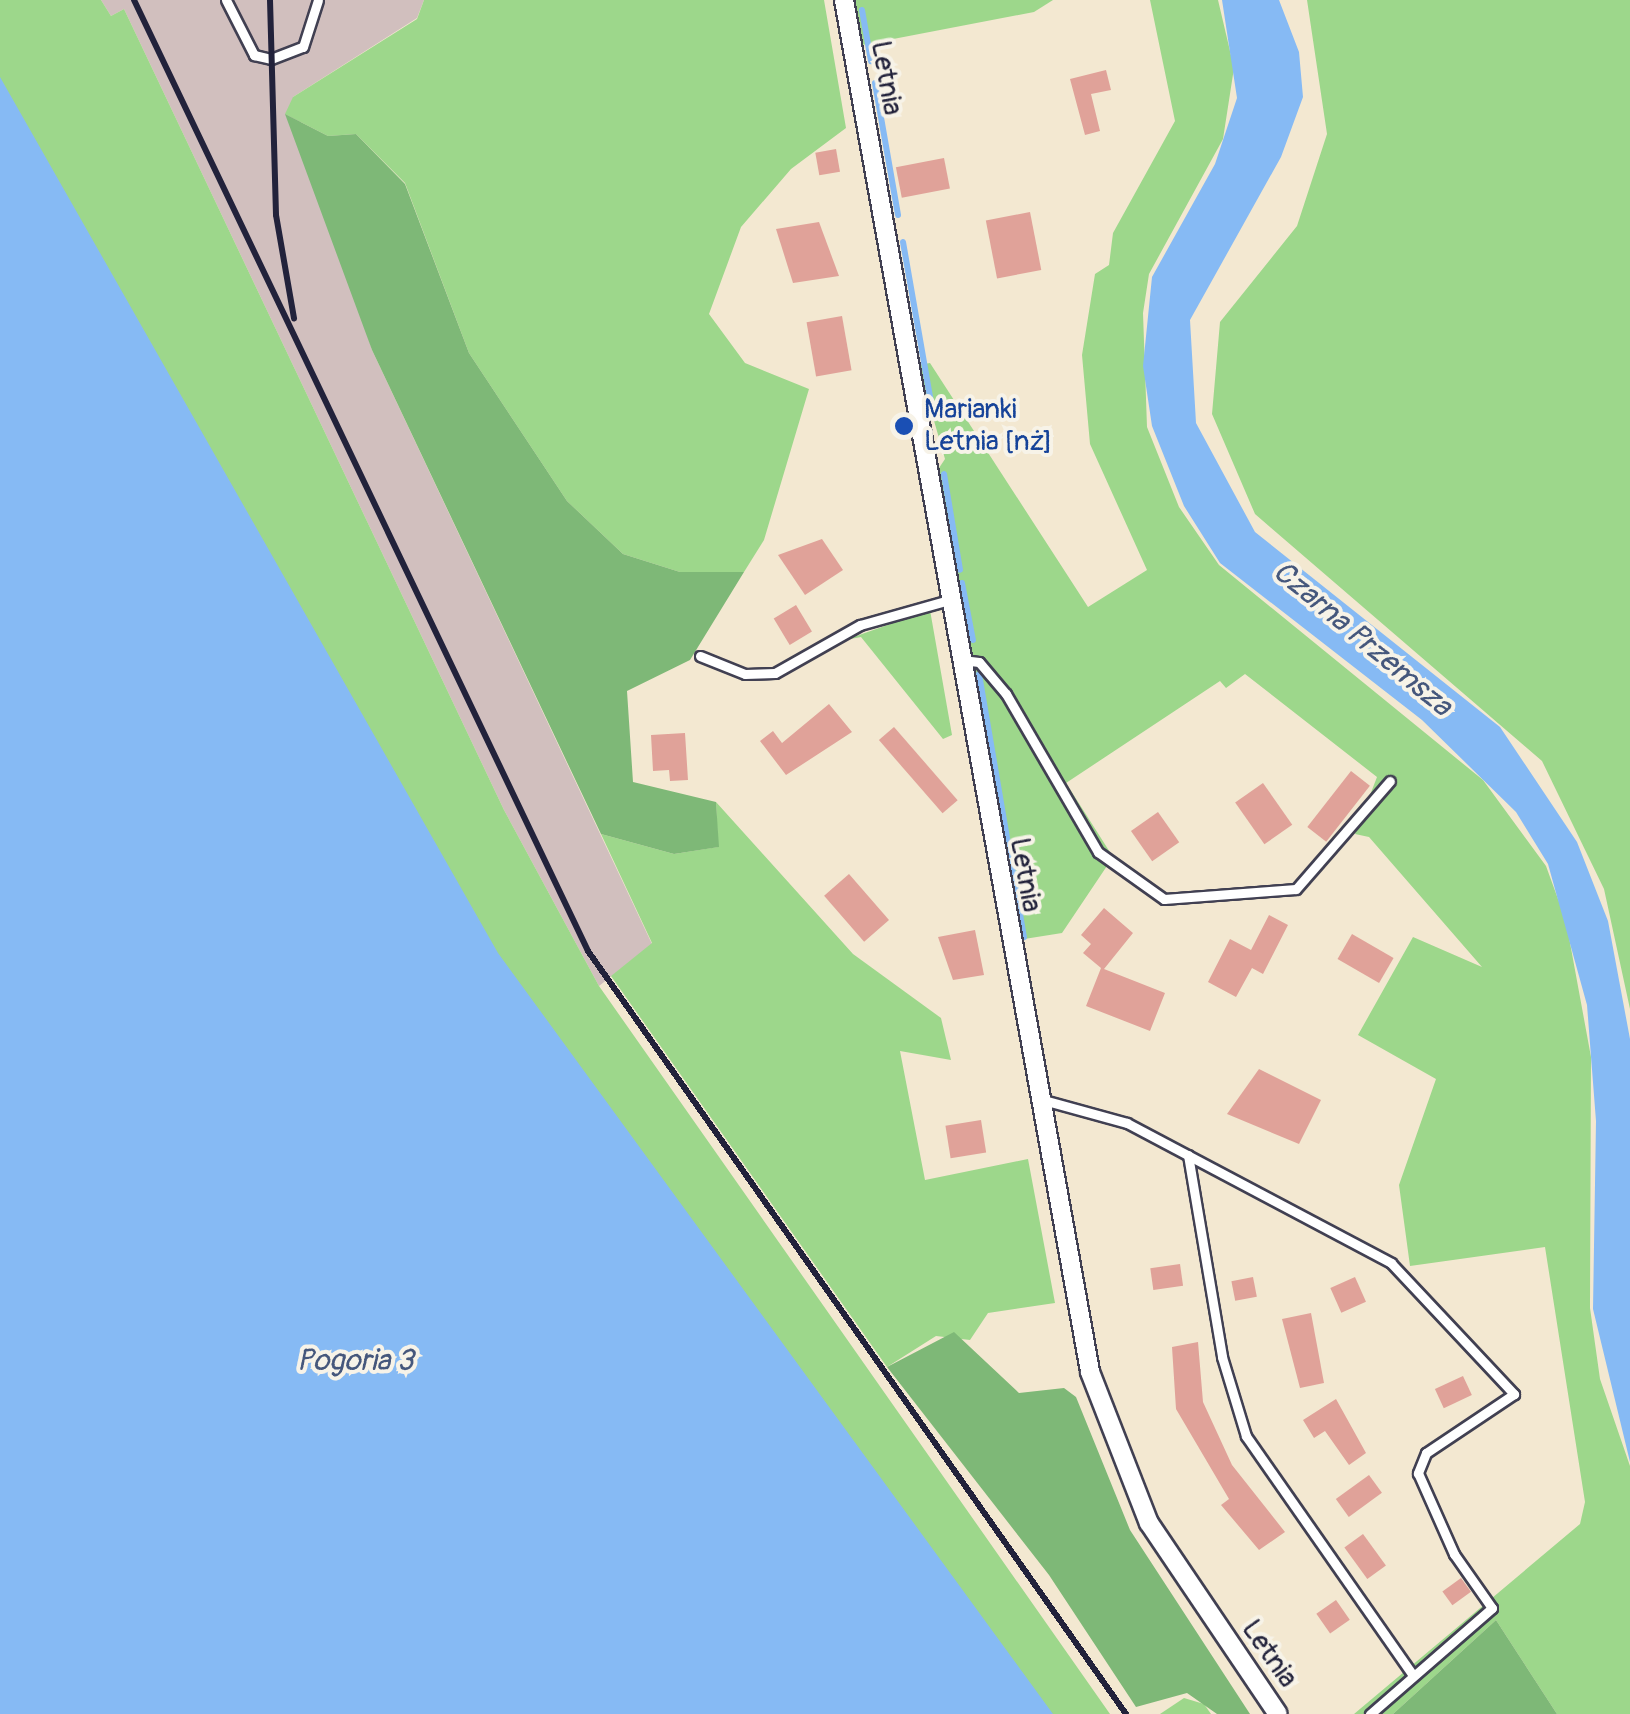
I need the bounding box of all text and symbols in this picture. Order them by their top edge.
street label: Letnia [863,38,909,118]
place label: Marianki Letnia [nż] [924,393,1053,459]
marker: Marianki Letnia [nż] [893,415,915,437]
water label: Czarna Przemsza [1265,554,1459,724]
street label: Letnia [1002,835,1048,915]
water label: Pogoria 3 [296,1343,414,1379]
street label: Letnia [1234,1614,1304,1694]

